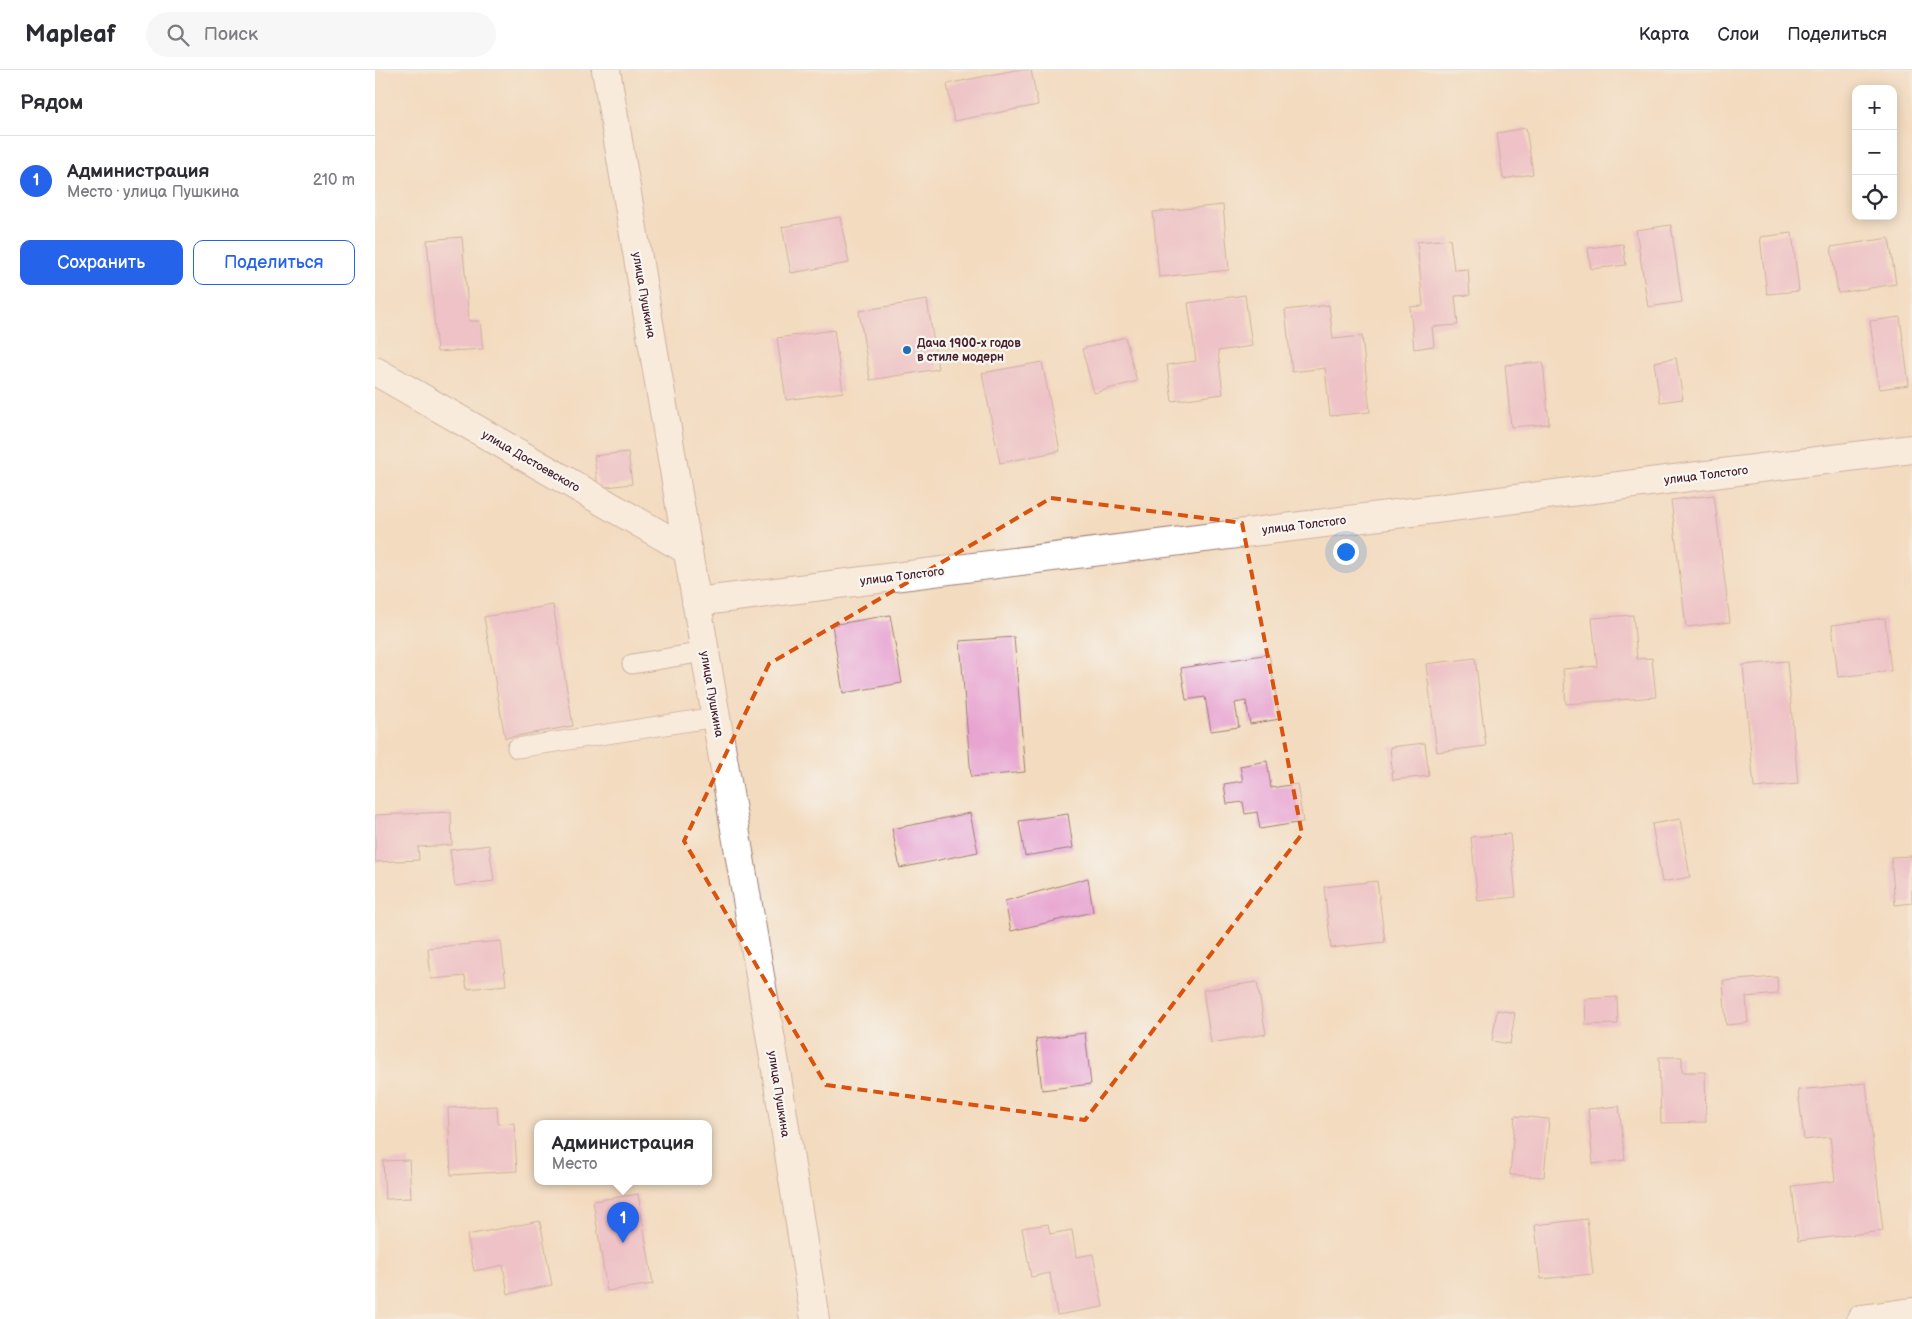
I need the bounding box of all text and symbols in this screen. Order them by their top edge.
search box [146,12,496,57]
text: Mapleaf [25,20,116,49]
icon: search [164,21,192,49]
text: Поиск [204,23,258,46]
text: Карта [1639,24,1689,45]
text: Слои [1717,24,1759,45]
text: Поделиться [1787,24,1887,45]
map controls [1852,85,1897,220]
button: + [1852,85,1897,130]
text: Рядом [20,90,83,115]
button: − [1852,130,1897,175]
text: Администрация [67,160,209,183]
text: 1 [33,171,39,190]
text: 210 m [313,171,355,190]
button: locate [1852,175,1897,220]
text: Место · улица Пушкина [67,183,239,202]
button: Сохранить [20,240,183,285]
button: Поделиться [193,240,355,285]
street label: улица Пушкина [629,251,658,339]
place label: Дача 1900-х годов в стиле модерн [917,336,1021,365]
marker: Дача 1900-х годов в стиле модерн [901,344,913,356]
street label: улица Достоевского [479,427,582,496]
street label: улица Толстого [1663,463,1749,488]
street label: улица Толстого [1261,513,1347,538]
your location [1333,539,1359,565]
street label: улица Толстого [859,564,945,589]
street label: улица Пушкина [697,650,726,738]
street label: улица Пушкина [764,1050,793,1138]
popup [534,1120,712,1185]
text: Администрация [552,1132,694,1155]
text: Место [552,1155,597,1174]
pin: 1 [607,1202,639,1243]

